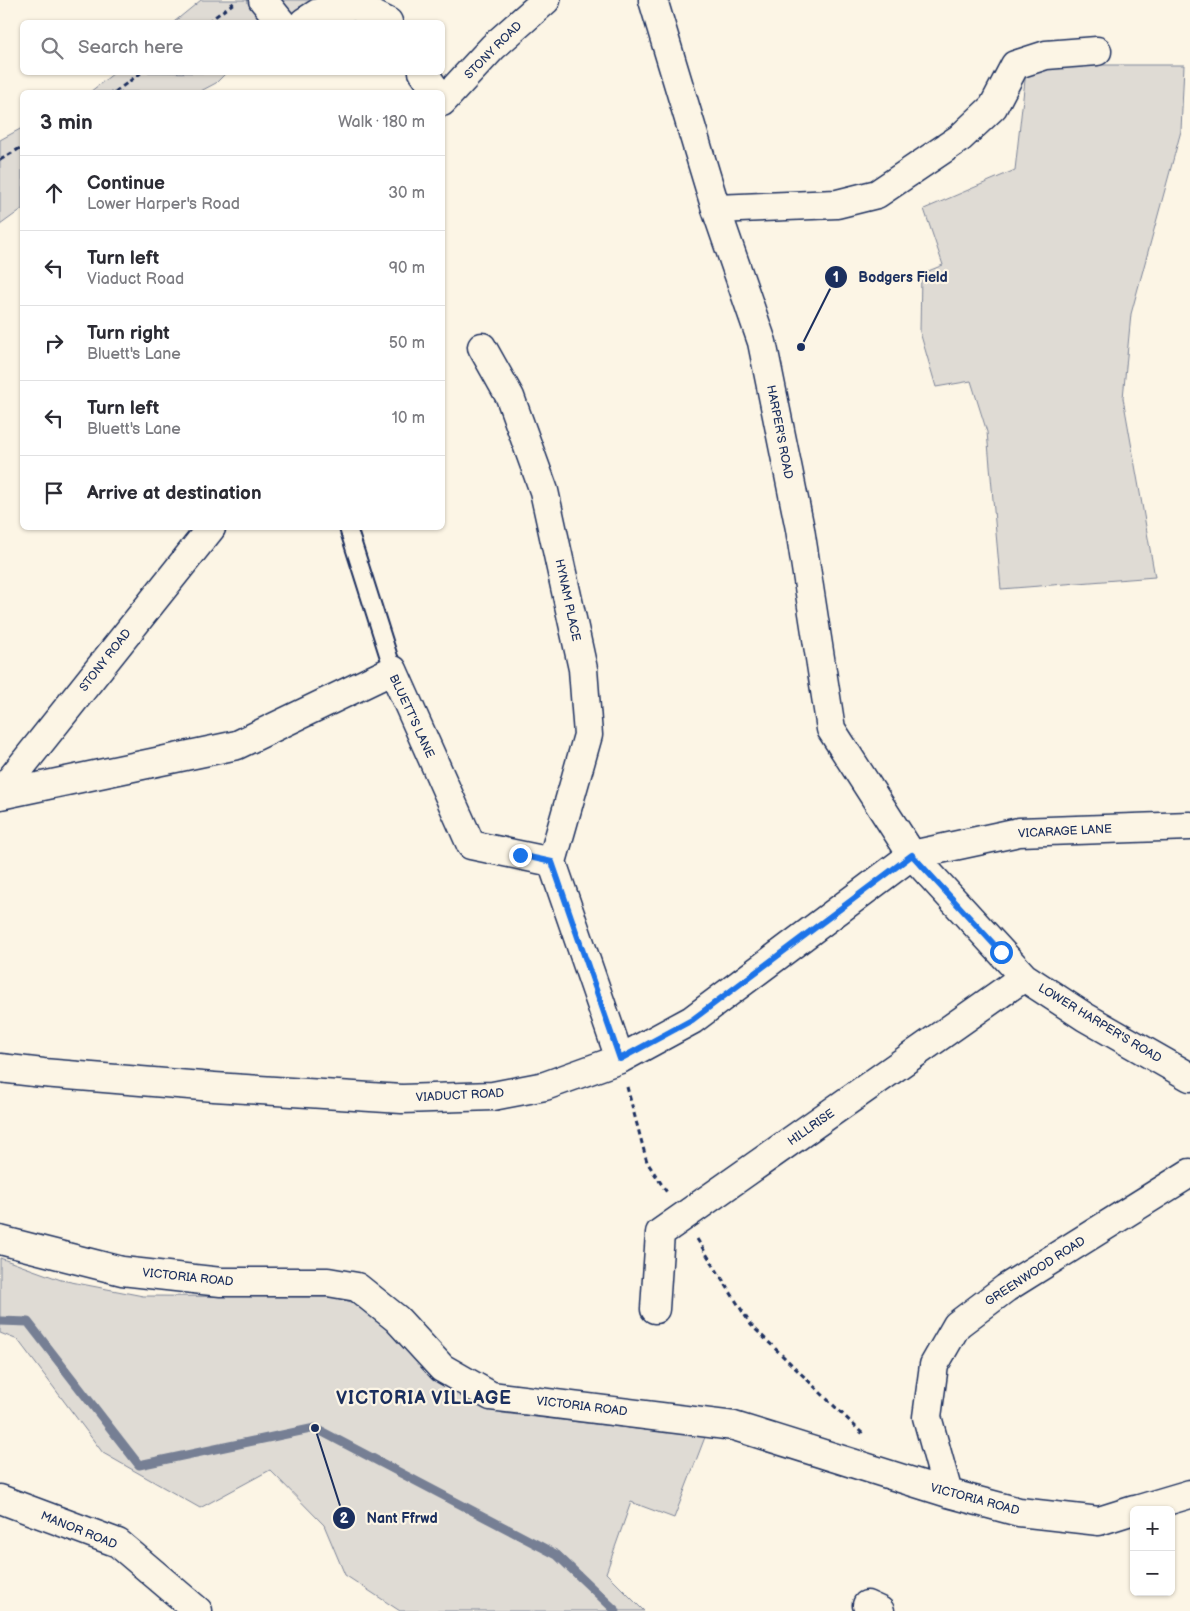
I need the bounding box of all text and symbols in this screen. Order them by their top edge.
street label: STONY ROAD [461,18,525,82]
search box [20,20,445,75]
icon: search [38,34,66,62]
text: Search here [78,36,183,59]
text: 3 min [40,110,93,135]
text: Walk · 180 m [338,113,425,132]
text: Continue [87,172,165,195]
icon: ahead [40,179,68,207]
text: 30 m [388,184,425,203]
text: Lower Harper's Road [87,195,240,214]
text: Turn left [87,247,159,270]
icon: left [40,254,68,282]
text: 90 m [389,259,425,278]
callout: Bodgers Field [823,262,958,291]
text: 1 [833,268,839,287]
text: Bodgers Field [858,269,948,286]
text: Viaduct Road [87,270,184,289]
text: Turn right [87,322,170,345]
icon: right [40,329,68,357]
text: 50 m [389,334,425,353]
text: Bluett's Lane [87,345,181,364]
street label: HARPER'S ROAD [763,384,796,480]
text: Turn left [87,397,159,420]
icon: left [40,404,68,432]
text: 10 m [392,409,425,428]
text: Bluett's Lane [87,420,181,439]
icon: arrive [40,479,68,507]
text: Arrive at destination [87,482,262,505]
street label: HYNAM PLACE [551,558,584,643]
street label: STONY ROAD [76,626,135,695]
street label: BLUETT'S LANE [386,672,438,761]
street label: VICARAGE LANE [1018,822,1112,841]
route end [509,844,532,867]
route start [990,941,1013,964]
street label: LOWER HARPER'S ROAD [1035,981,1164,1066]
street label: VIADUCT ROAD [415,1086,505,1105]
street label: HILLRISE [785,1106,838,1149]
street label: GREENWOOD ROAD [982,1233,1088,1309]
street label: VICTORIA ROAD [142,1265,234,1290]
district label: VICTORIA VILLAGE [336,1388,512,1409]
street label: VICTORIA ROAD [536,1393,628,1420]
street label: VICTORIA ROAD [929,1480,1021,1519]
callout: Nant Ffrwd [331,1504,447,1533]
map controls [1130,1506,1175,1596]
button: + [1130,1506,1175,1551]
street label: MANOR ROAD [38,1508,119,1553]
text: 2 [340,1509,349,1528]
text: Nant Ffrwd [366,1510,438,1527]
button: − [1130,1551,1175,1596]

